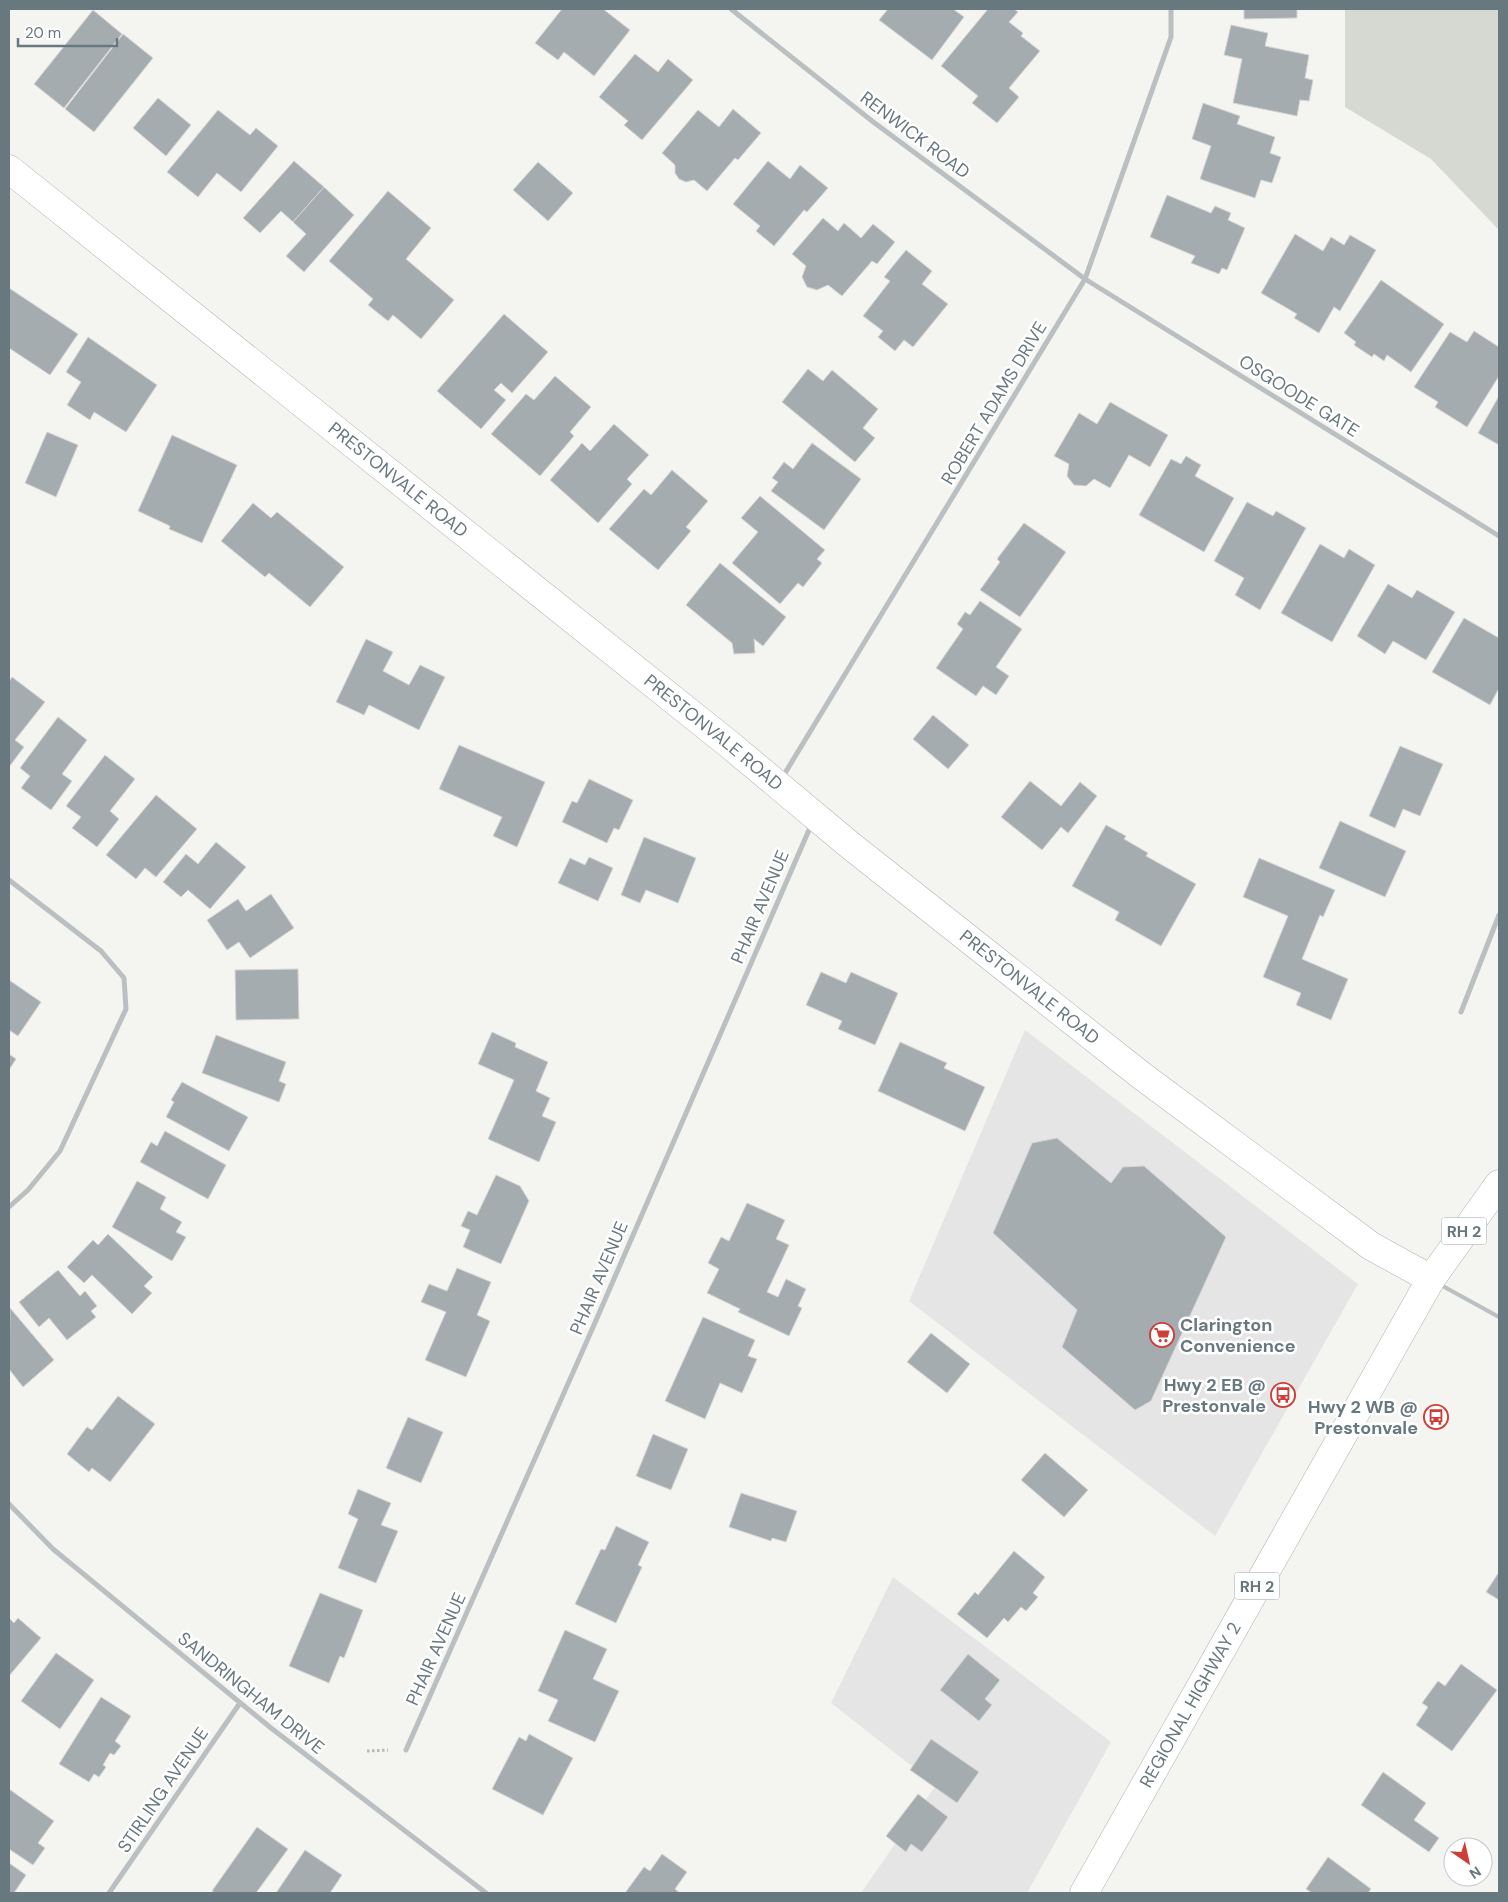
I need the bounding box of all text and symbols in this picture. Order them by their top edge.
scale bar [18,15,116,47]
text: 20 m [25,23,61,43]
street label: RENWICK ROAD [855,86,975,184]
street label: ROBERT ADAMS DRIVE [936,317,1052,489]
street label: OSGOODE GATE [1234,349,1364,443]
street label: PRESTONVALE ROAD [323,417,473,543]
street label: PRESTONVALE ROAD [639,669,788,796]
street label: PHAIR AVENUE [725,847,795,967]
street label: PRESTONVALE ROAD [955,924,1104,1050]
street label: PHAIR AVENUE [564,1218,634,1338]
road number: RH 2 [1442,1218,1486,1244]
place label: Clarington Convenience [1180,1313,1296,1358]
supermarket icon: Clarington Convenience [1149,1322,1175,1348]
place label: Hwy 2 EB @ Prestonvale [1162,1373,1266,1418]
bus stop icon: Hwy 2 EB @ Prestonvale [1270,1382,1296,1408]
place label: Hwy 2 WB @ Prestonvale [1308,1395,1418,1440]
bus stop icon: Hwy 2 WB @ Prestonvale [1423,1404,1449,1430]
road number: RH 2 [1234,1572,1280,1600]
street label: PHAIR AVENUE [400,1589,472,1709]
street label: REGIONAL HIGHWAY 2 [1134,1618,1247,1792]
street label: SANDRINGHAM DRIVE [173,1626,329,1760]
street label: STIRLING AVENUE [112,1723,214,1857]
north arrow [1443,1837,1493,1887]
text: N [1466,1862,1485,1883]

